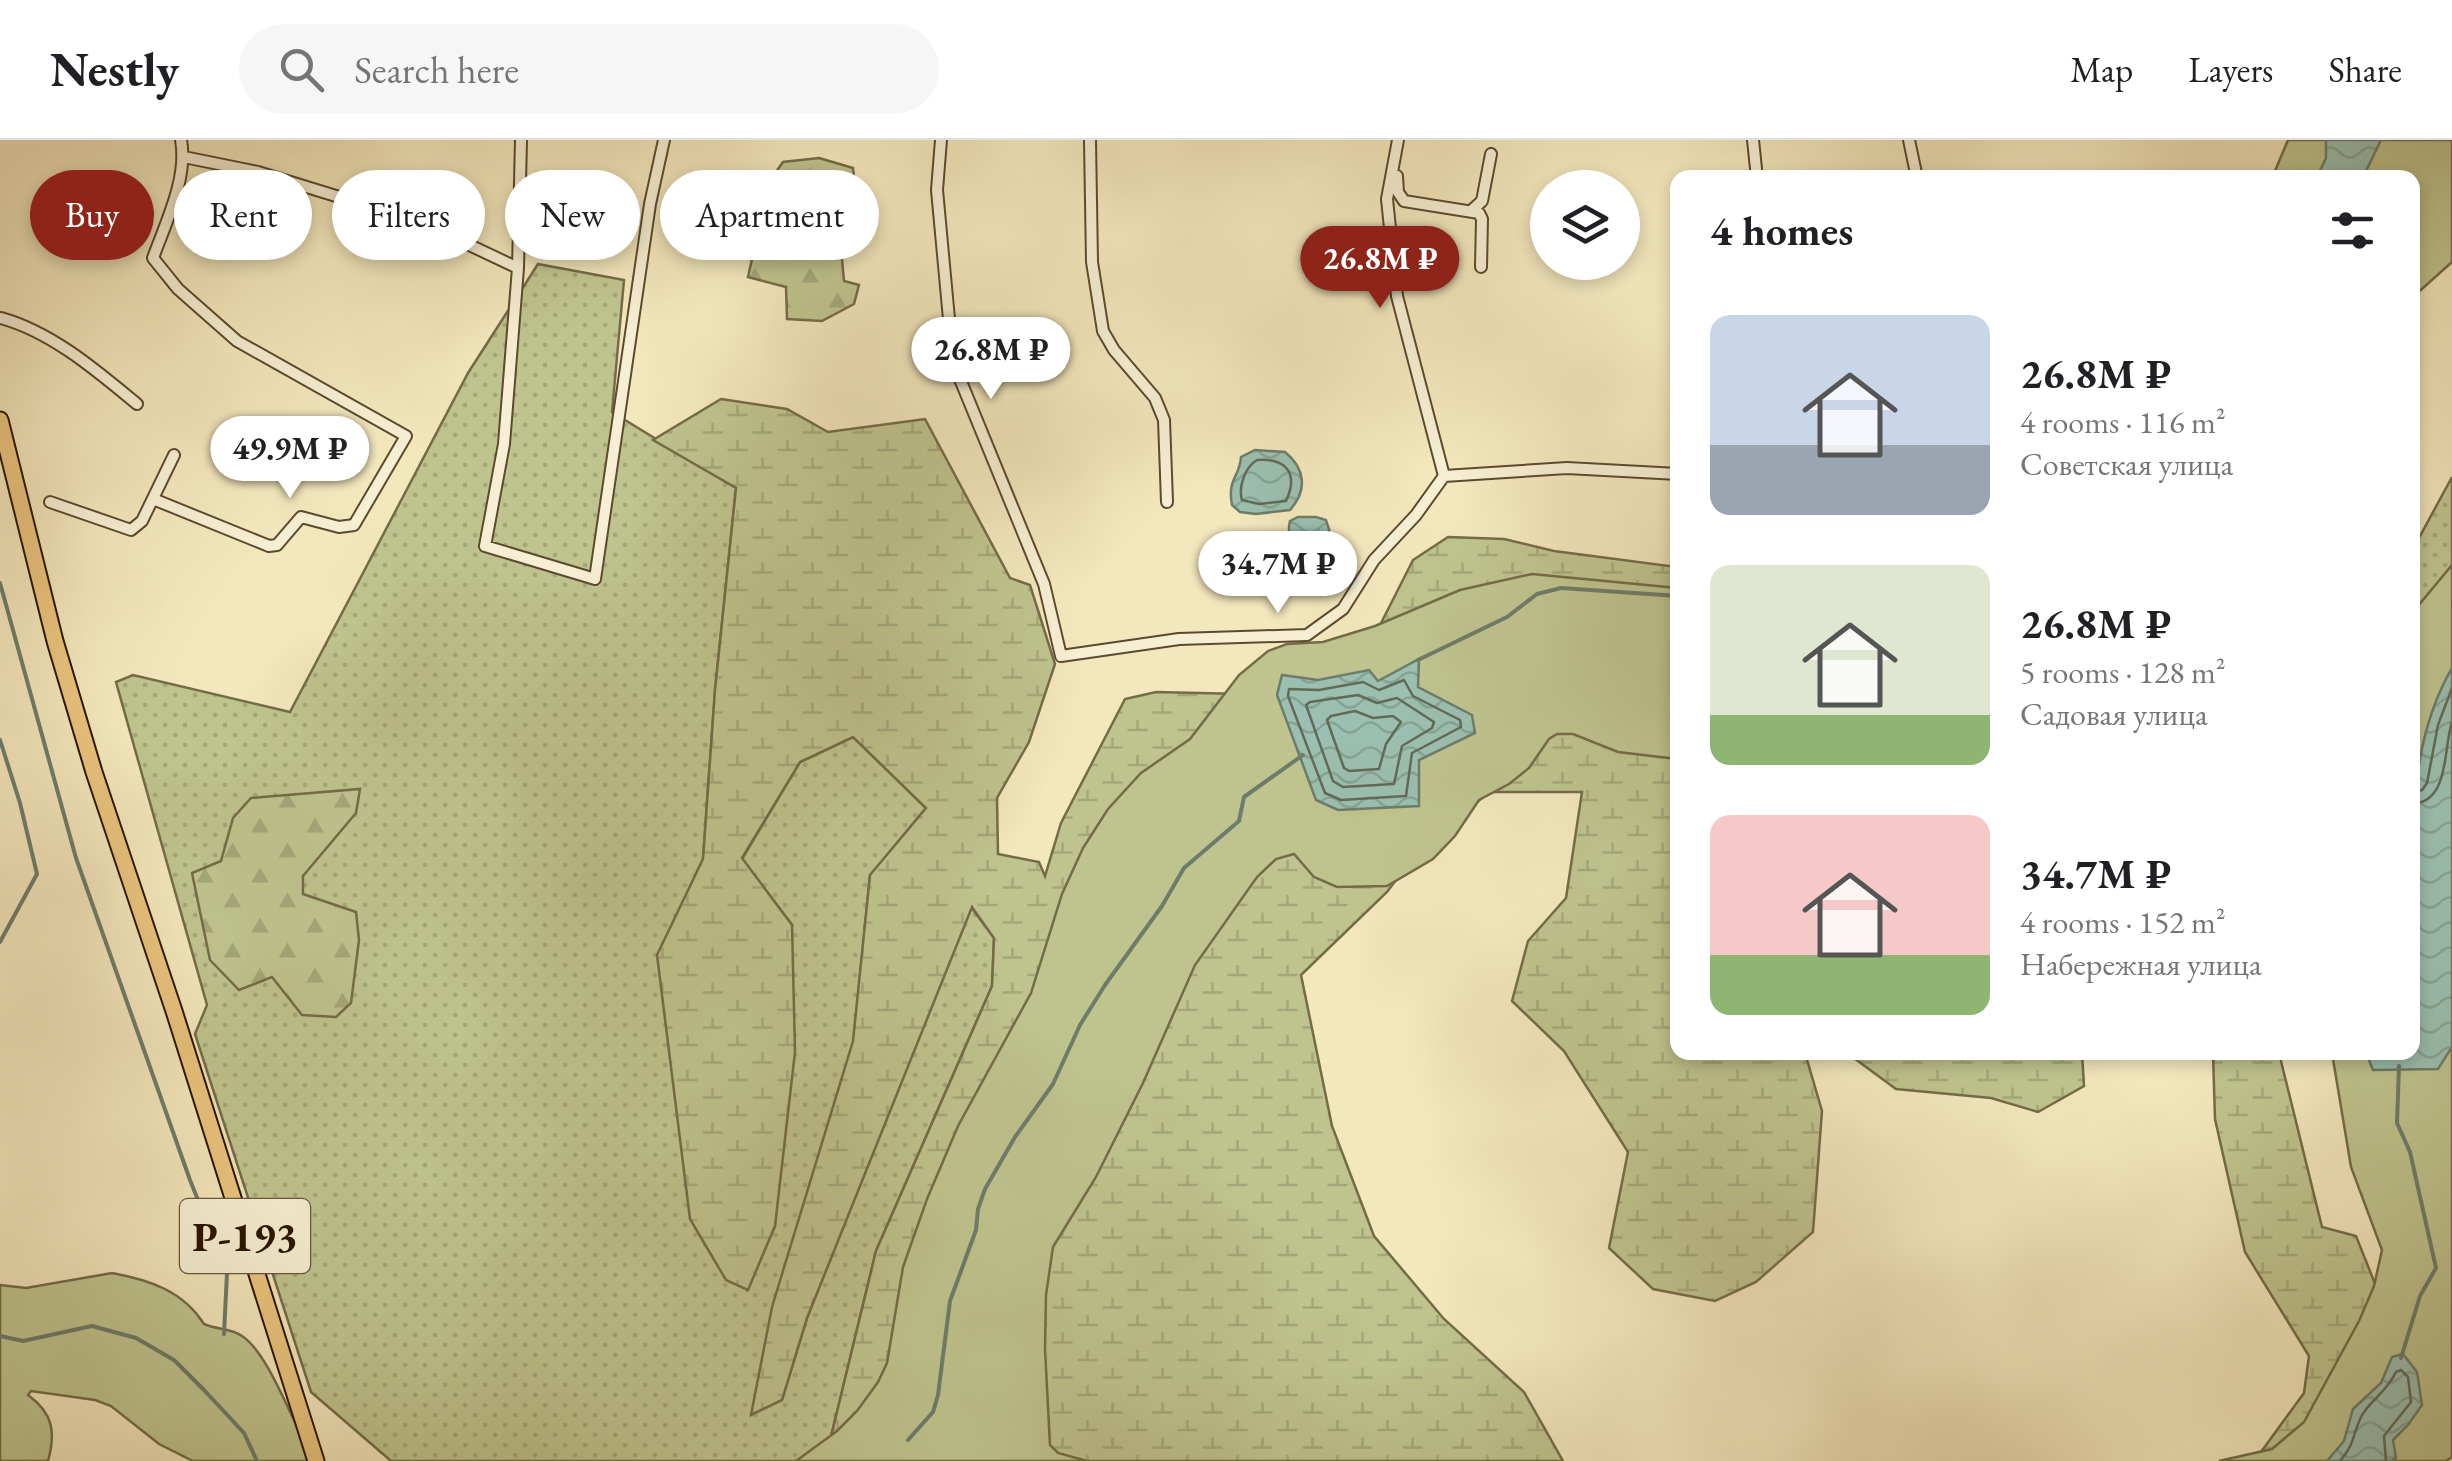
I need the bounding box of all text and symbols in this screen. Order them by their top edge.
search box [239,24,939,114]
text: Nestly [50,38,179,100]
icon: search [274,42,329,97]
text: Search here [354,45,519,94]
text: Map [2070,47,2133,92]
text: Layers [2188,47,2273,92]
text: Share [2328,47,2402,92]
chip: Buy [30,170,154,260]
chip: Rent [174,170,312,260]
chip: Filters [332,170,485,260]
chip: New [505,170,640,260]
chip: Apartment [660,170,879,260]
map controls [1530,170,1640,280]
button: layers [1530,170,1640,280]
text: 4 homes [1710,203,1853,258]
icon: filters [2325,203,2380,258]
pin: 26.8M ₽ [1288,226,1472,311]
text: 26.8M ₽ [1322,237,1438,279]
pin: 26.8M ₽ [899,317,1083,402]
text: 26.8M ₽ [933,328,1049,370]
text: 26.8M ₽ [2020,346,2171,401]
icon: home [1790,355,1910,475]
text: 4 rooms · 116 m² [2020,401,2226,443]
pin: 49.9M ₽ [198,416,382,501]
text: 49.9M ₽ [232,427,348,469]
text: Советская улица [2020,443,2233,485]
pin: 34.7M ₽ [1186,531,1370,616]
text: 34.7M ₽ [1220,542,1336,584]
text: 26.8M ₽ [2020,596,2171,651]
icon: home [1790,605,1910,725]
text: 5 rooms · 128 m² [2020,651,2226,693]
text: Садовая улица [2020,693,2208,735]
text: 34.7M ₽ [2020,846,2171,901]
icon: home [1790,855,1910,975]
text: 4 rooms · 152 m² [2020,901,2226,943]
text: Набережная улица [2020,943,2262,985]
road number: Р-193 [180,1199,310,1273]

